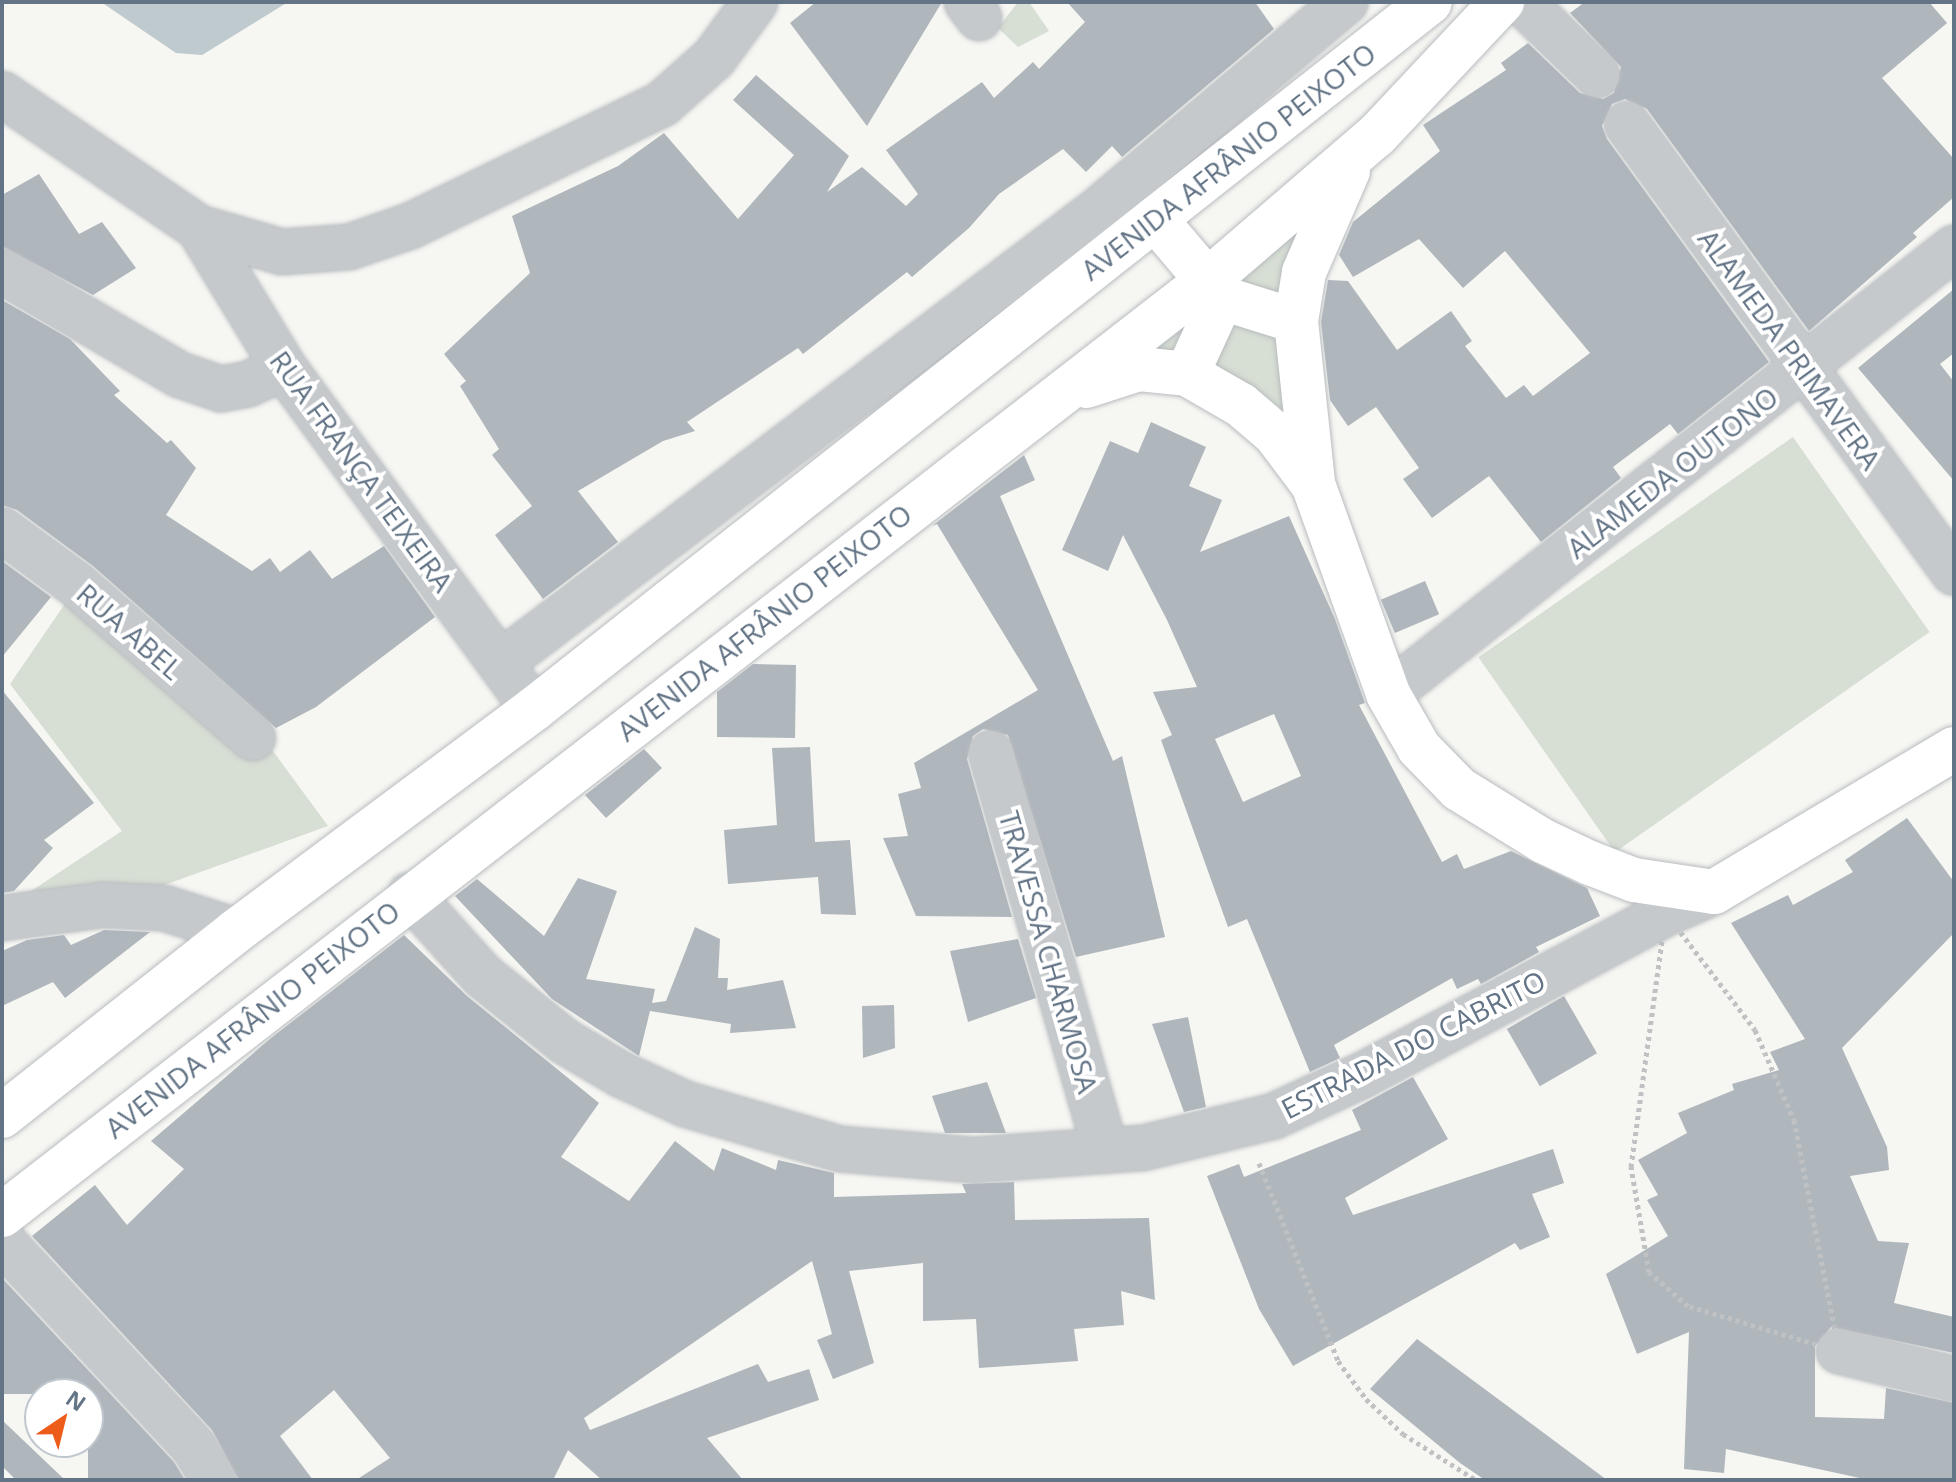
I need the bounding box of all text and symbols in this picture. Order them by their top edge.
street label: AVENIDA AFRÂNIO PEIXOTO [1074,36,1382,286]
street label: ALAMEDA PRIMAVERA [1692,223,1888,475]
street label: RUA FRANÇA TEIXEIRA [263,344,461,598]
street label: ALAMEDA OUTONO [1560,379,1784,565]
street label: AVENIDA AFRÂNIO PEIXOTO [610,497,918,747]
street label: RUA ABEL [70,576,190,686]
street label: TRAVESSA CHARMOSA [993,807,1105,1097]
street label: AVENIDA AFRÂNIO PEIXOTO [98,894,406,1144]
street label: ESTRADA DO CABRITO [1275,963,1551,1125]
north arrow [24,1378,104,1458]
text: N [61,1383,93,1417]

